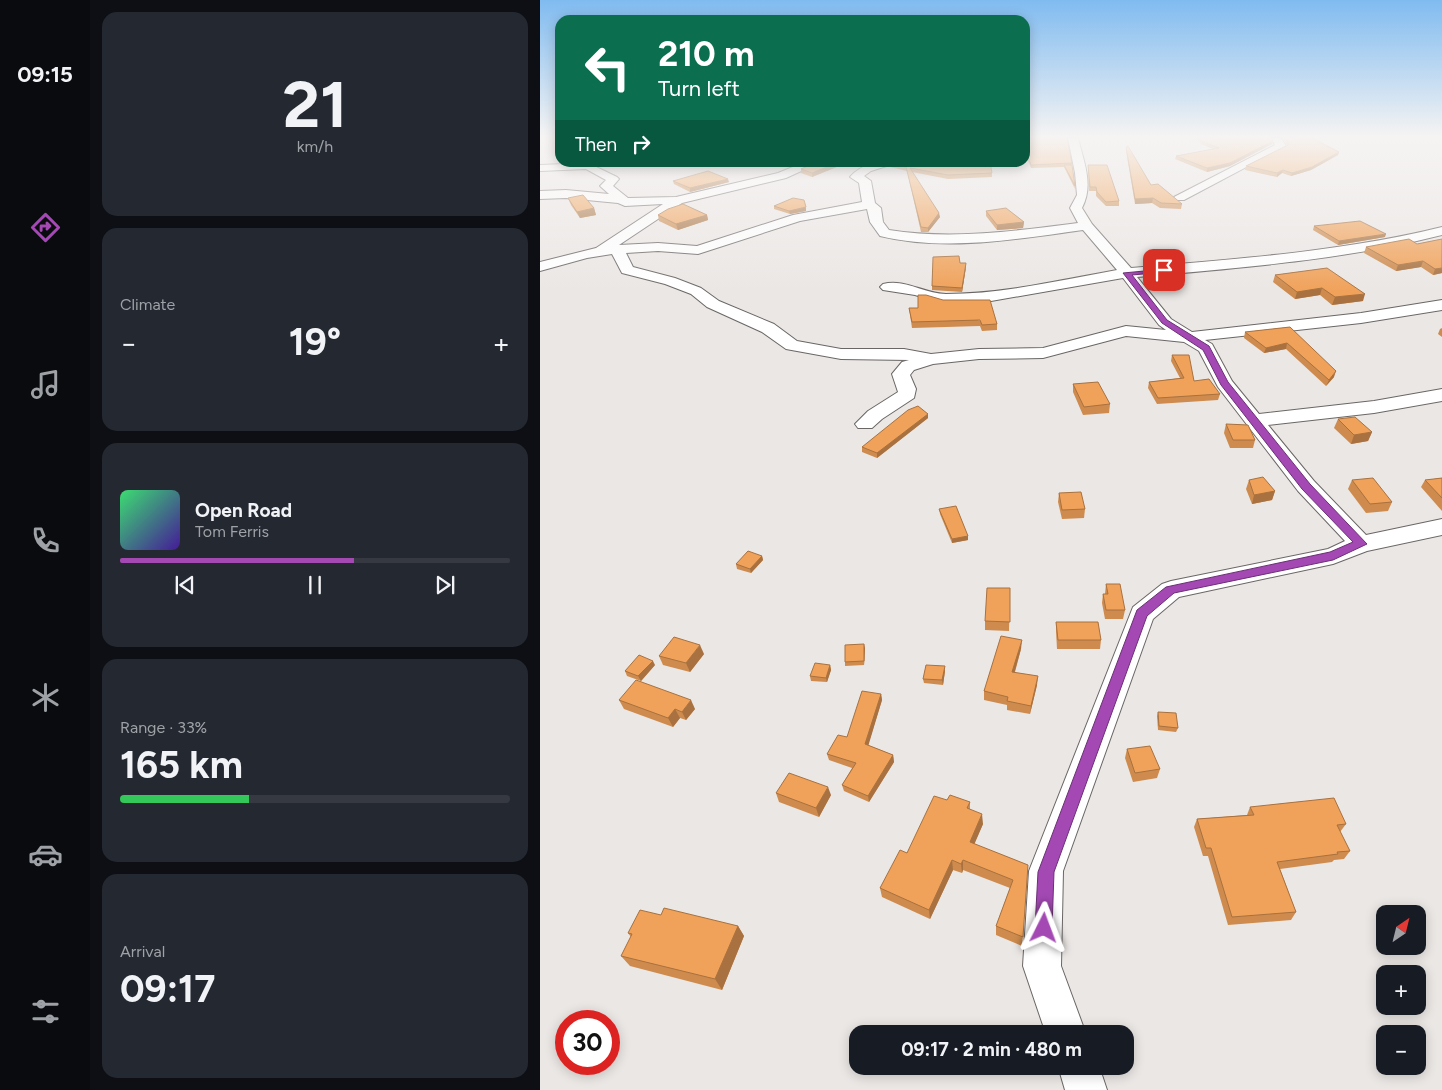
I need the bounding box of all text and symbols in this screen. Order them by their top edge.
text: 210 m [658,33,755,75]
icon: left [575,35,640,100]
text: 09:15 [17,61,73,88]
text: 21 [282,65,348,143]
text: Turn left [658,75,740,102]
icon: right [627,130,655,158]
text: Then [575,133,617,156]
text: km/h [297,137,333,156]
icon: directions [28,210,63,245]
pin [1143,249,1185,291]
icon: arrive [1150,256,1178,284]
text: Climate [120,295,175,314]
text: 19° [289,319,341,365]
text: − [120,326,137,360]
text: + [493,326,510,360]
icon: music [28,367,63,402]
text: Open Road [195,499,292,522]
text: Tom Ferris [195,522,269,541]
icon: phone [28,523,63,558]
icon: previous [171,571,199,599]
icon: pause [301,571,329,599]
icon: next [431,571,459,599]
icon: climate [28,680,63,715]
text: Range · 33% [120,718,207,737]
text: 165 km [120,742,243,788]
icon: car [28,837,63,872]
position arrow [1017,901,1069,953]
north arrow [1376,905,1426,955]
map controls [1376,905,1426,1075]
text: Arrival [120,942,165,961]
button: + [1376,965,1426,1015]
text: 09:17 [120,966,215,1012]
icon: filters [28,994,63,1029]
speed limit sign: 30 [555,1010,620,1075]
button: − [1376,1025,1426,1075]
text: 09:17 · 2 min · 480 m [901,1038,1082,1061]

